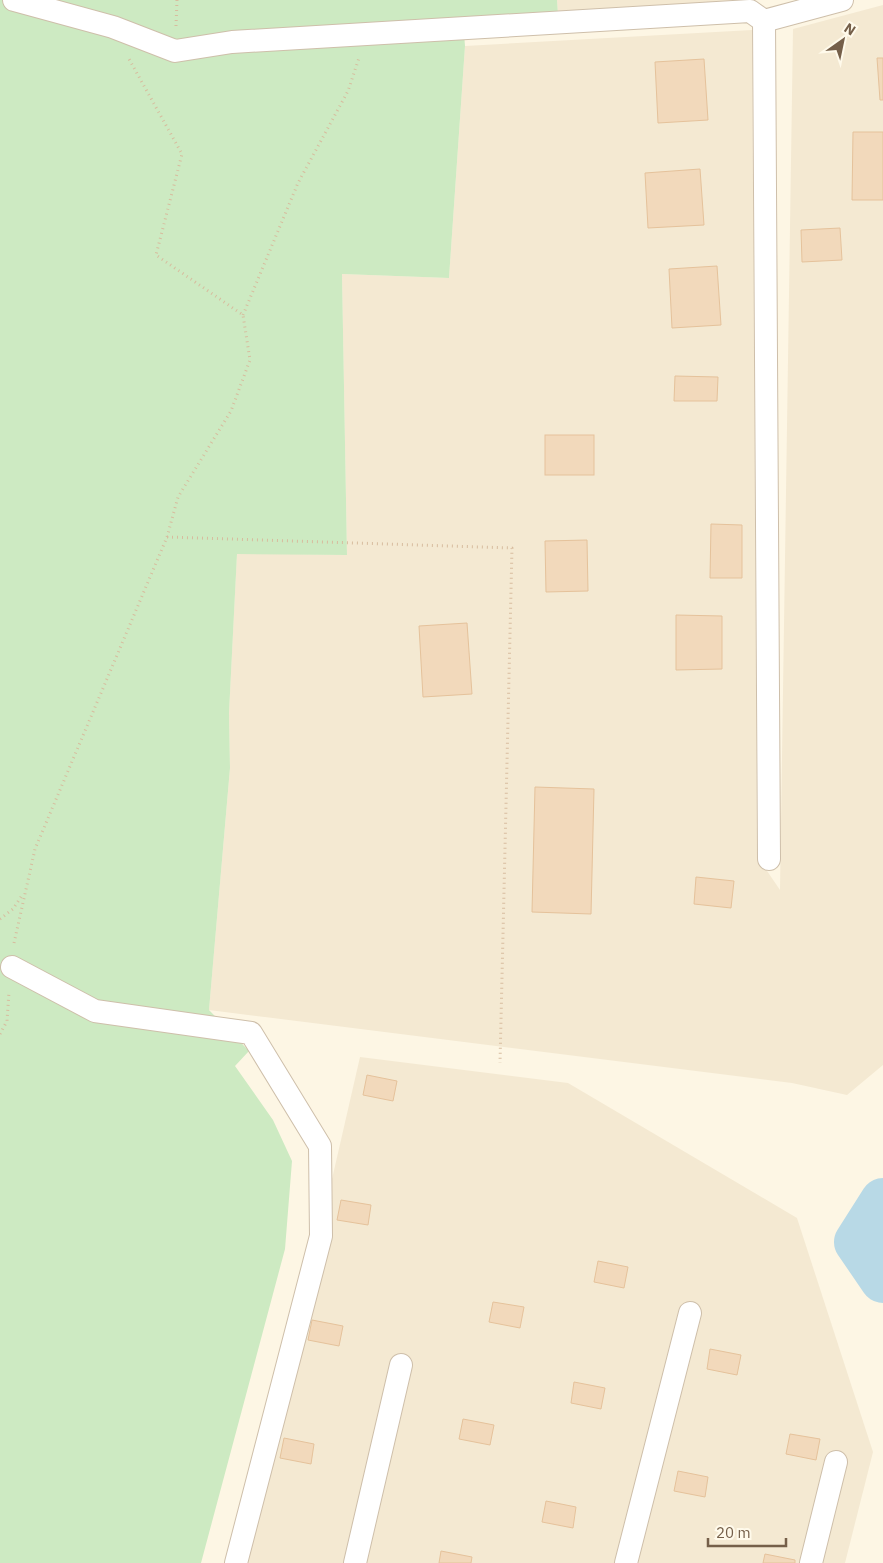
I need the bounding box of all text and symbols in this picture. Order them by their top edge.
north arrow [818,15,868,65]
text: N [841,19,859,39]
scale bar [708,1516,786,1548]
text: 20 m [716,1523,751,1542]

